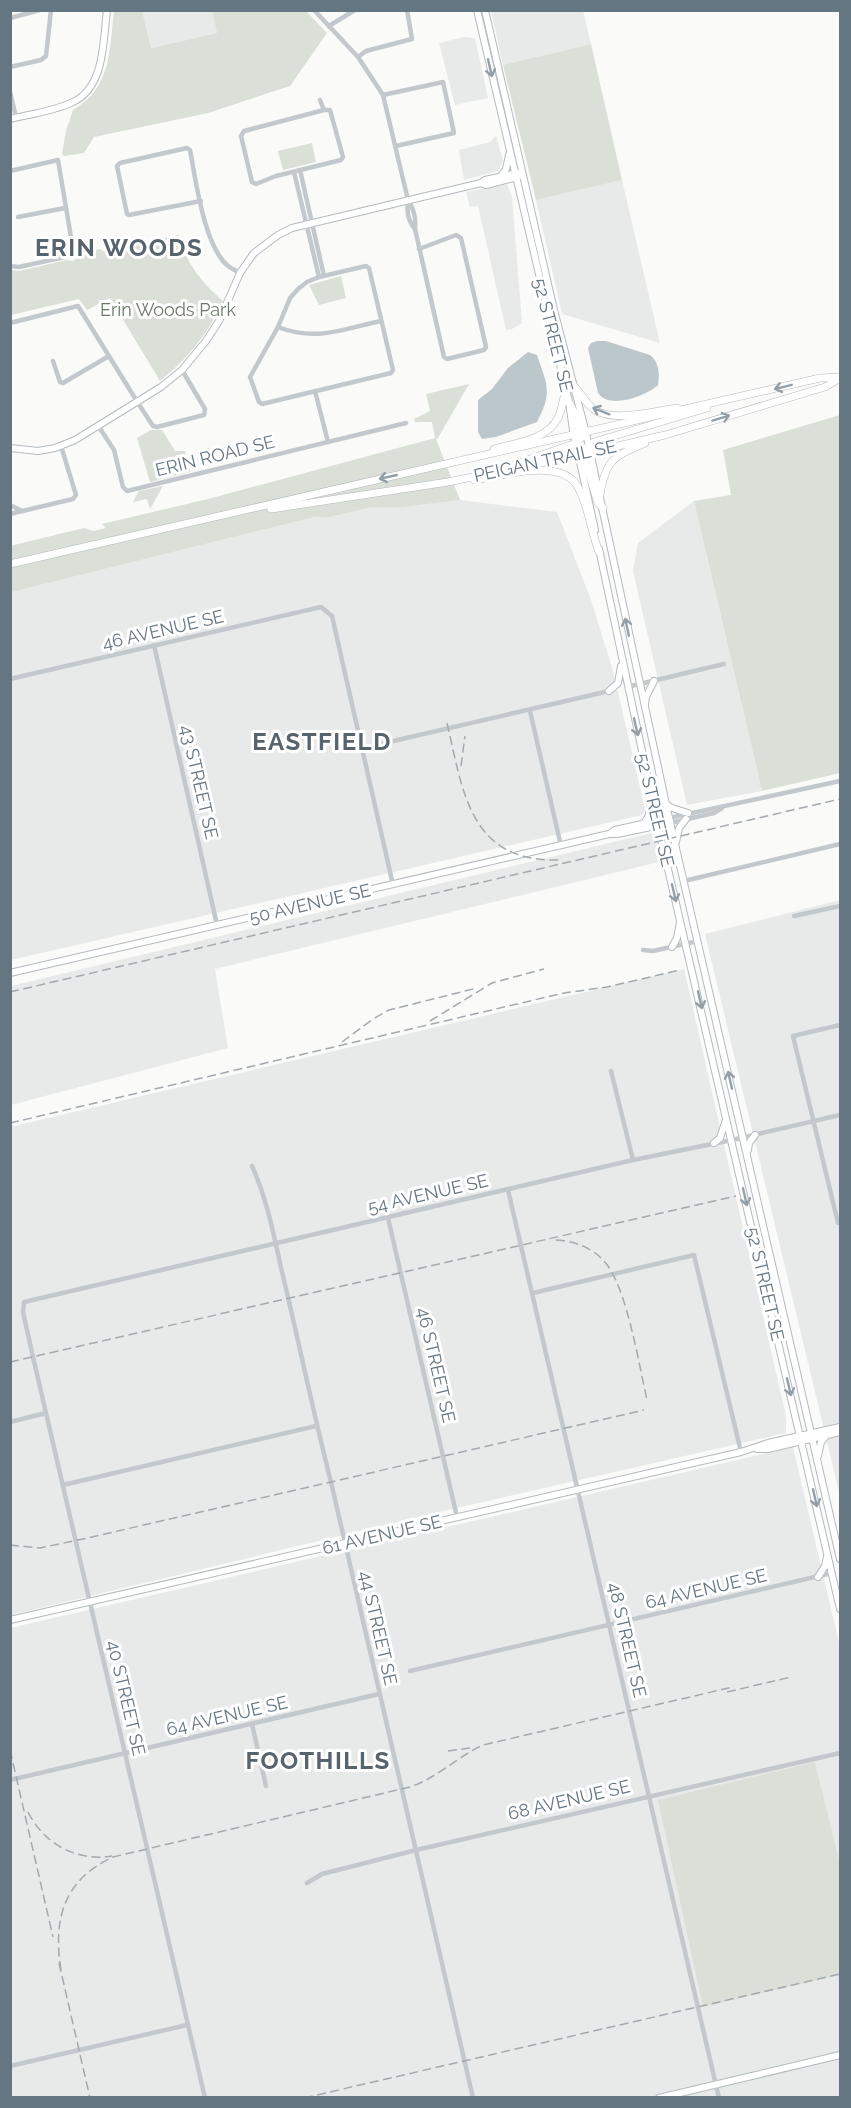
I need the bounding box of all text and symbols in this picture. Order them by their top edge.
one-way arrow [484,58,496,77]
district label: ERIN WOODS [35,233,203,262]
street label: 52 STREET SE [529,276,578,394]
park label: Erin Woods Park [100,299,236,320]
one-way arrow [774,382,793,394]
one-way arrow [593,405,611,416]
one-way arrow [711,412,730,423]
street label: ERIN ROAD SE [153,431,277,480]
street label: PEIGAN TRAIL SE [472,435,618,486]
one-way arrow [379,472,398,484]
street label: 46 AVENUE SE [100,605,226,654]
one-way arrow [621,618,632,638]
one-way arrow [631,717,643,736]
street label: 43 STREET SE [176,723,223,841]
district label: EASTFIELD [252,727,392,756]
street label: 52 STREET SE [632,751,679,869]
street label: 50 AVENUE SE [247,879,373,928]
one-way arrow [669,883,681,902]
one-way arrow [694,991,706,1010]
one-way arrow [724,1071,736,1090]
street label: 54 AVENUE SE [366,1169,490,1218]
one-way arrow [740,1187,752,1206]
street label: 52 STREET SE [742,1225,789,1343]
street label: 46 STREET SE [413,1305,460,1425]
one-way arrow [783,1377,795,1396]
one-way arrow [809,1488,821,1507]
street label: 61 AVENUE SE [320,1511,444,1558]
street label: 64 AVENUE SE [643,1564,769,1613]
street label: 44 STREET SE [355,1569,402,1687]
street label: 48 STREET SE [604,1580,651,1700]
street label: 40 STREET SE [103,1638,150,1758]
street label: 64 AVENUE SE [164,1691,290,1740]
district label: FOOTHILLS [245,1746,391,1775]
street label: 68 AVENUE SE [506,1775,632,1824]

